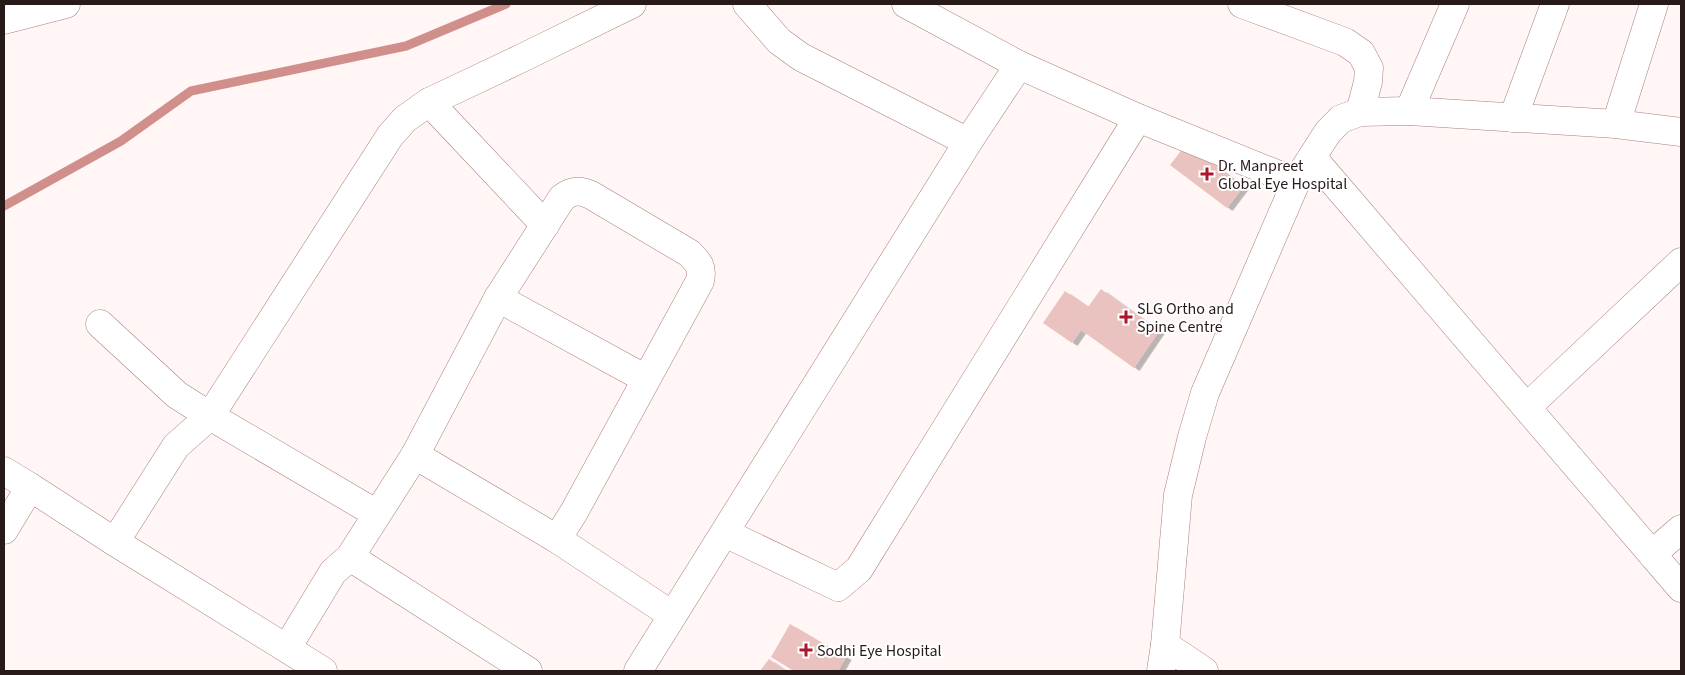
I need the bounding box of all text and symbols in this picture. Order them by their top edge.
place label: Dr. Manpreet Global Eye Hospital [1218,155,1347,195]
marker: Dr. Manpreet Global Eye Hospital [1200,167,1214,181]
place label: SLG Ortho and Spine Centre [1137,298,1234,338]
marker: SLG Ortho and Spine Centre [1119,310,1133,324]
place label: Sodhi Eye Hospital [817,640,942,662]
marker: Sodhi Eye Hospital [799,643,813,657]

